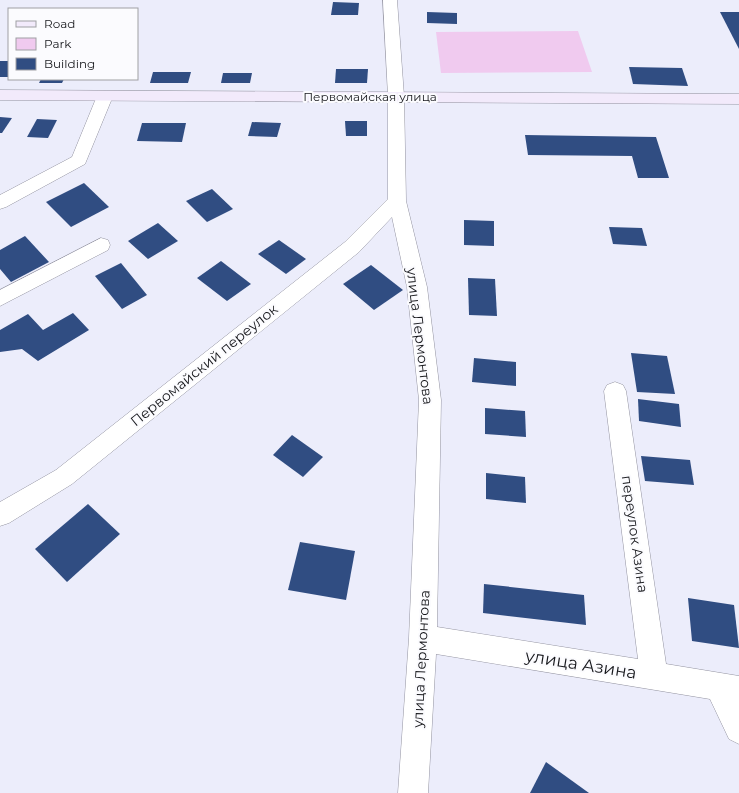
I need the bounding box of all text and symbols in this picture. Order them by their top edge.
legend [8,8,138,80]
text: Road [44,16,75,31]
text: Park [44,36,72,51]
text: Building [44,56,95,71]
street label: Первомайская улица [303,89,437,104]
street label: улица Лермонтова [403,265,437,406]
street label: Первомайский переулок [127,300,281,430]
street label: переулок Азина [618,474,652,594]
street label: улица Лермонтова [408,590,434,729]
street label: улица Азина [523,645,638,683]

